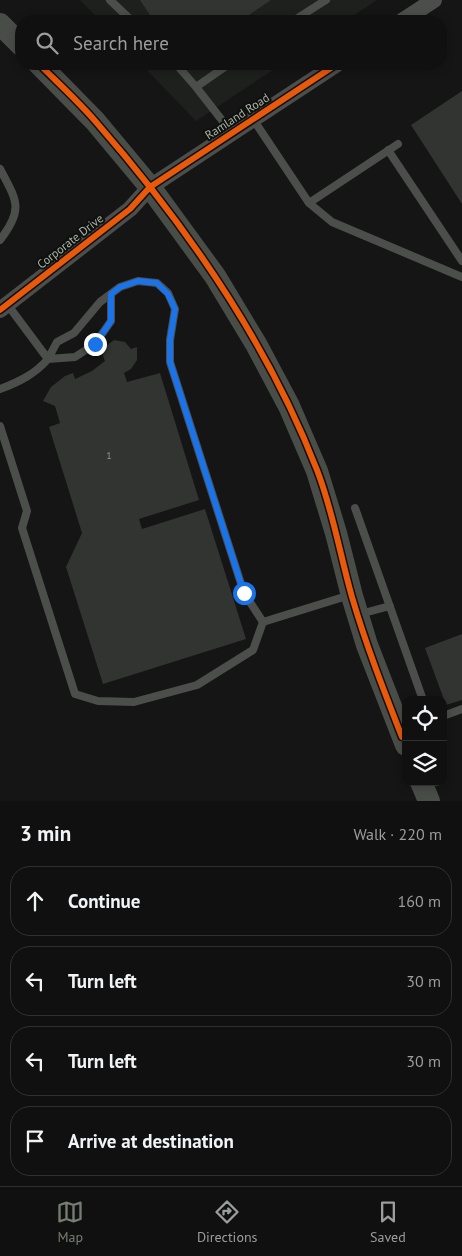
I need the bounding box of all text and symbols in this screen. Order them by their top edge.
search box [15,15,447,70]
icon: search [33,29,61,57]
text: Search here [73,31,169,55]
street label: Ramland Road [202,90,272,142]
street label: Corporate Drive [34,210,106,272]
route end [84,333,107,356]
house number: 1 [106,449,112,462]
route start [233,582,256,605]
map controls [402,696,447,786]
button: locate [402,696,447,741]
button: layers [402,741,447,786]
text: 3 min [20,820,71,847]
text: Walk · 220 m [353,824,442,844]
icon: ahead [21,887,49,915]
text: Continue [68,889,140,913]
text: 160 m [398,891,441,911]
icon: left [21,967,49,995]
text: Turn left [68,969,137,993]
text: 30 m [406,971,441,991]
icon: left [21,1047,49,1075]
text: Turn left [68,1049,137,1073]
text: 30 m [406,1051,441,1071]
icon: arrive [21,1127,49,1155]
text: Arrive at destination [68,1129,234,1153]
tab: Map [56,1198,84,1246]
tab: Directions [197,1198,257,1246]
tab: Saved [370,1198,406,1246]

